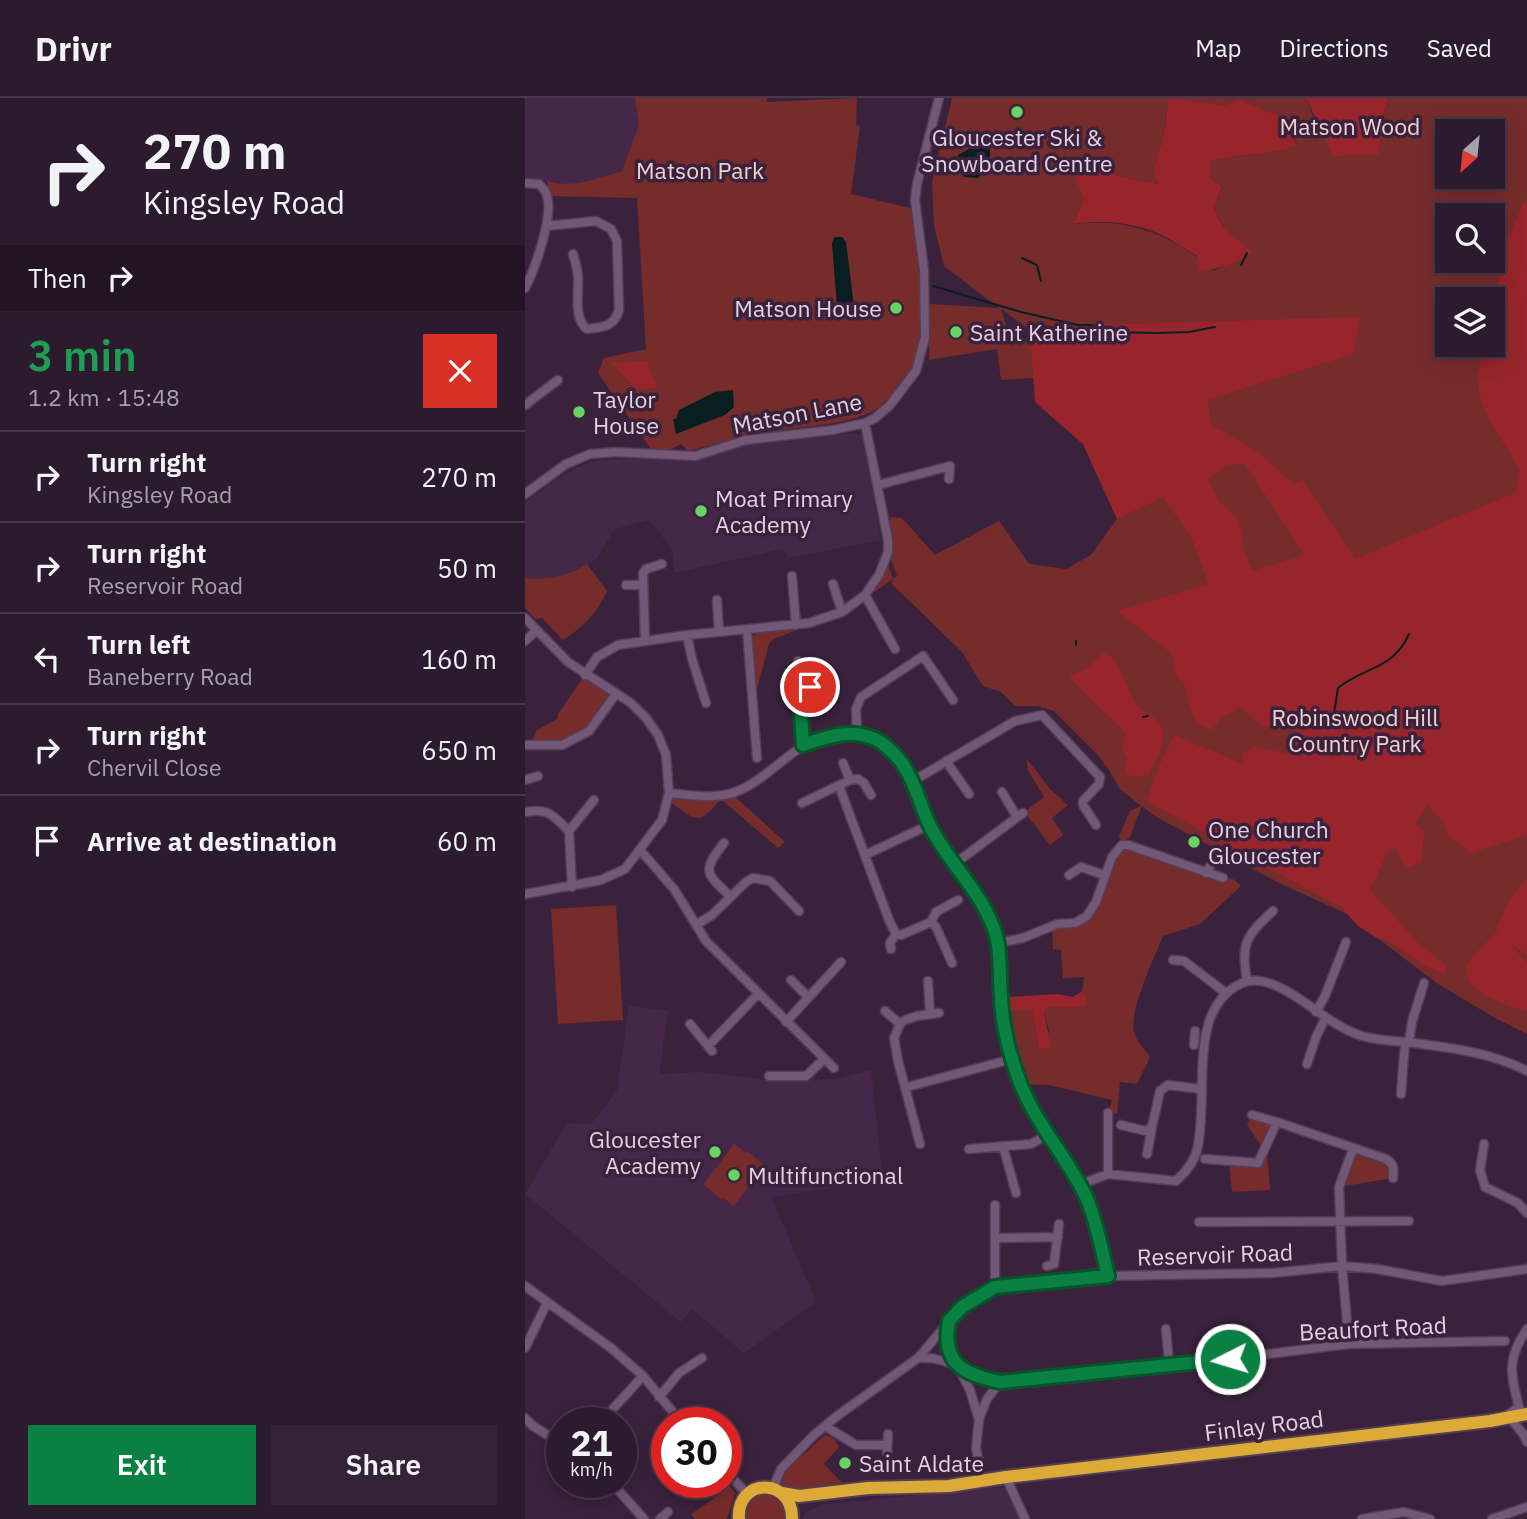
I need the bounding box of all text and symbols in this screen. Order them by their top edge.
text: Drivr [35,27,112,70]
text: Map [1195,32,1241,64]
text: Directions [1279,32,1389,64]
text: Saved [1427,32,1492,64]
marker: Gloucester Ski & Snowboard Centre [1009,104,1025,120]
park label: Matson Wood [1280,111,1420,141]
text: 270 m [143,119,287,182]
north arrow [1435,119,1505,189]
map controls [1435,119,1505,357]
place label: Gloucester Ski & Snowboard Centre [921,122,1113,178]
icon: right [28,126,119,217]
park label: Matson Park [636,155,764,185]
text: Kingsley Road [143,181,345,223]
button: search [1435,203,1505,273]
icon: right [101,259,139,297]
text: Then [28,261,87,295]
button: layers [1435,287,1505,357]
place label: Matson House [734,293,882,323]
marker: Matson House [888,300,904,316]
place label: Saint Katherine [970,317,1128,347]
marker: Saint Katherine [948,324,964,340]
text: 3 min [28,328,137,383]
button: close [423,334,497,408]
text: 1.2 km · 15:48 [28,382,180,412]
place label: Taylor House [593,384,659,440]
street label: Matson Lane [730,386,864,440]
marker: Taylor House [571,404,587,420]
text: Turn right [87,445,206,479]
icon: right [28,458,66,496]
text: 270 m [421,460,497,494]
text: Kingsley Road [87,479,232,509]
place label: Moat Primary Academy [715,483,853,539]
marker: Moat Primary Academy [693,503,709,519]
text: Turn right [87,536,206,570]
icon: right [28,549,66,587]
text: 50 m [437,551,497,585]
text: Reservoir Road [87,570,243,600]
text: Turn left [87,627,190,661]
icon: left [28,640,66,678]
text: 160 m [421,642,497,676]
pin [780,657,840,717]
text: Baneberry Road [87,661,253,691]
icon: arrive [791,668,829,706]
park label: Robinswood Hill Country Park [1272,702,1438,758]
text: Turn right [87,718,206,752]
icon: right [28,731,66,769]
text: 650 m [421,733,497,767]
text: Chervil Close [87,752,222,782]
place label: One Church Gloucester [1208,814,1329,870]
icon: arrive [28,822,66,860]
text: Arrive at destination [87,824,337,858]
text: 60 m [437,824,497,858]
marker: One Church Gloucester [1186,834,1202,850]
place label: Gloucester Academy [589,1124,702,1180]
marker: Gloucester Academy [707,1144,723,1160]
place label: Multifunctional [748,1160,903,1190]
marker: Multifunctional [726,1167,742,1183]
street label: Reservoir Road [1137,1236,1293,1272]
street label: Beaufort Road [1298,1309,1448,1347]
position arrow [1193,1322,1267,1396]
street label: Finlay Road [1203,1403,1325,1447]
speed limit sign: 30 [651,1407,742,1498]
text: 21 [570,1420,613,1466]
button: Exit [28,1425,256,1505]
button: Share [270,1425,497,1505]
place label: Saint Aldate [859,1448,984,1478]
marker: Saint Aldate [837,1455,853,1471]
text: km/h [570,1458,613,1481]

